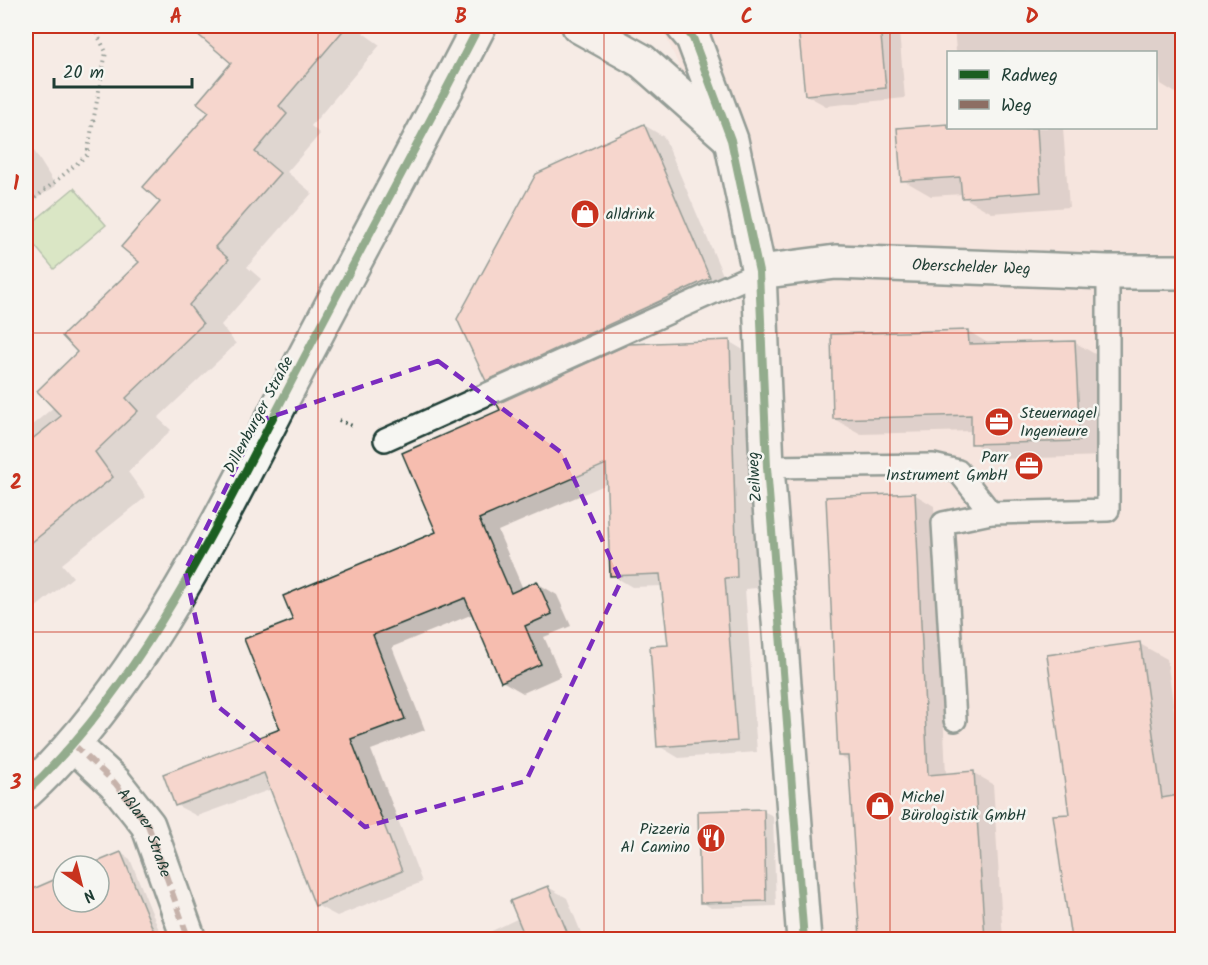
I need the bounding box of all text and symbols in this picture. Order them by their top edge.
text: A [170,2,182,34]
text: B [455,2,467,34]
text: C [741,2,753,34]
text: D [1025,2,1039,34]
scale bar [54,51,192,89]
legend [947,51,1157,129]
text: 20 m [63,59,104,88]
text: Radweg [1001,62,1058,91]
text: Weg [1001,92,1032,121]
text: 1 [13,169,19,201]
shop icon: alldrink [569,198,601,230]
place label: alldrink [606,202,655,227]
street label: Oberschelder Weg [912,252,1031,282]
street label: Dillenburger Straße [218,352,300,478]
place label: Steuernagel Ingenieure [1020,401,1097,444]
office icon: Steuernagel Ingenieure [983,406,1015,438]
place label: Parr Instrument GmbH [886,445,1010,488]
office icon: Parr Instrument GmbH [1013,450,1045,482]
street label: Zeilweg [741,451,769,503]
text: 2 [10,468,22,500]
text: 3 [10,768,22,800]
street label: Aßlarer Straße [111,783,178,881]
place label: Michel Bürologistik GmbH [901,785,1026,828]
shop icon: Michel Bürologistik GmbH [864,790,896,822]
place label: Pizzeria Al Camino [621,817,690,860]
restaurant icon: Pizzeria Al Camino [695,822,727,854]
north arrow [51,854,111,914]
text: N [77,882,100,908]

